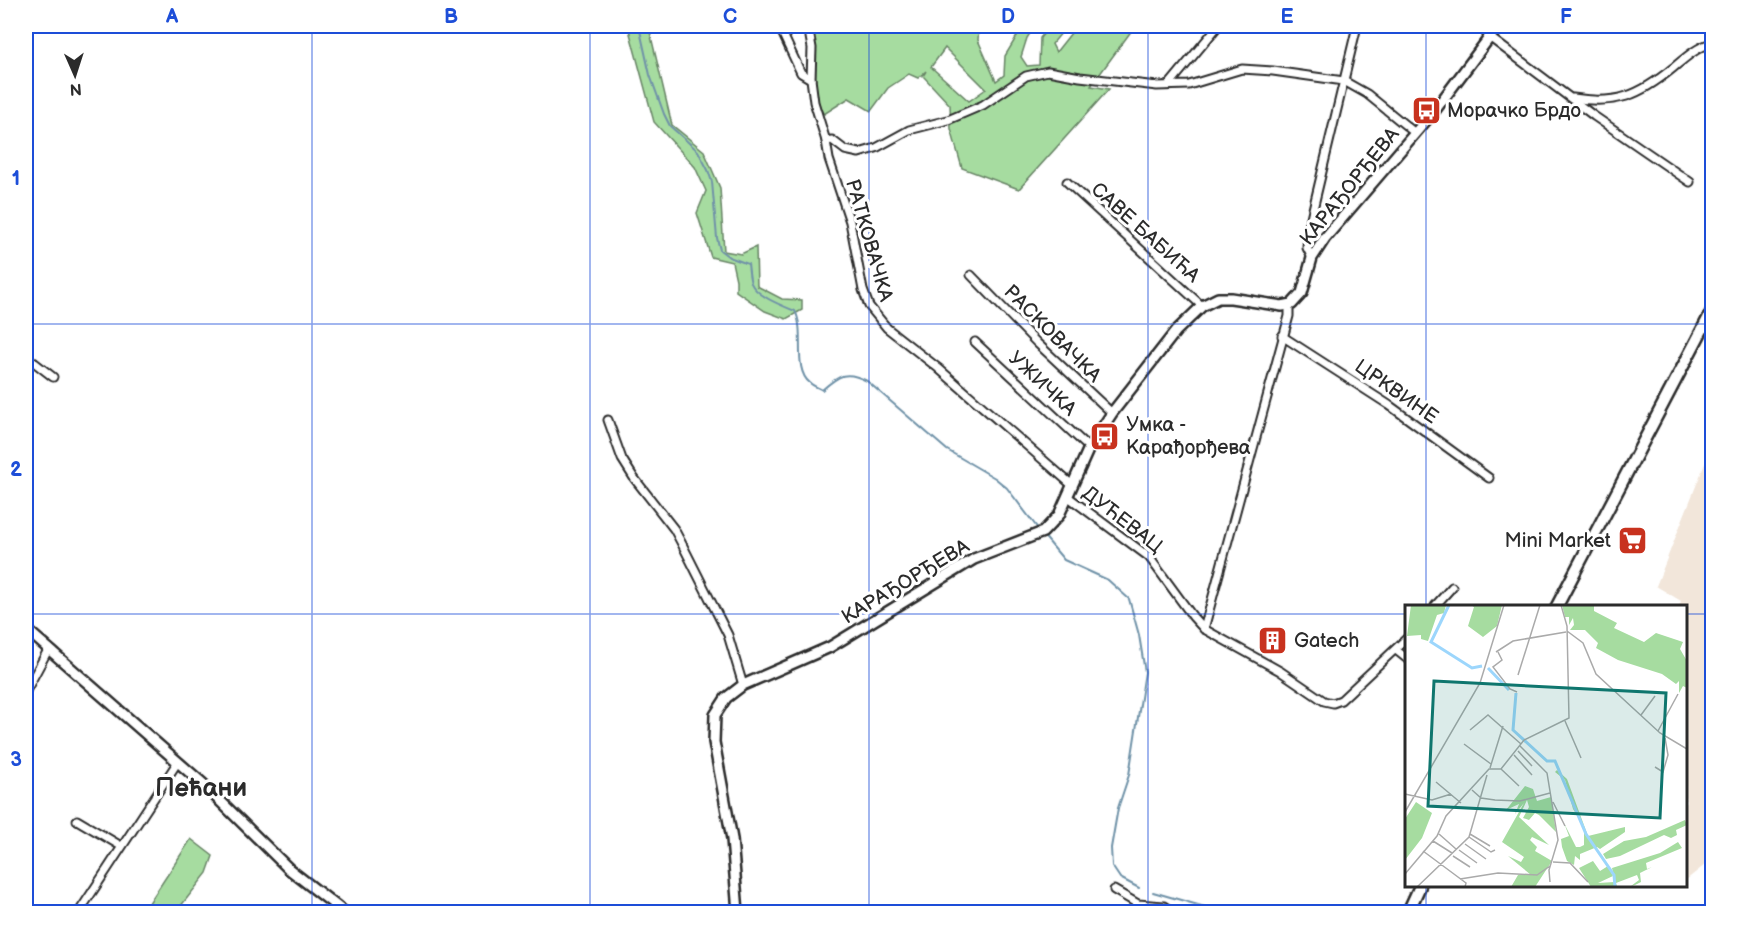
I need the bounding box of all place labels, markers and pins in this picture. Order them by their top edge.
bus stop icon: Морачко Брдо [1410,94,1442,126]
place label: Морачко Брдо [1447,99,1581,123]
place label: Умка - Карађорђева [1126,413,1251,460]
bus stop icon: Умка - Карађорђева [1089,420,1121,452]
supermarket icon: Mini Market [1616,524,1648,556]
place label: Mini Market [1504,529,1611,553]
building icon: Gatech [1257,624,1289,656]
place label: Gatech [1294,629,1359,653]

